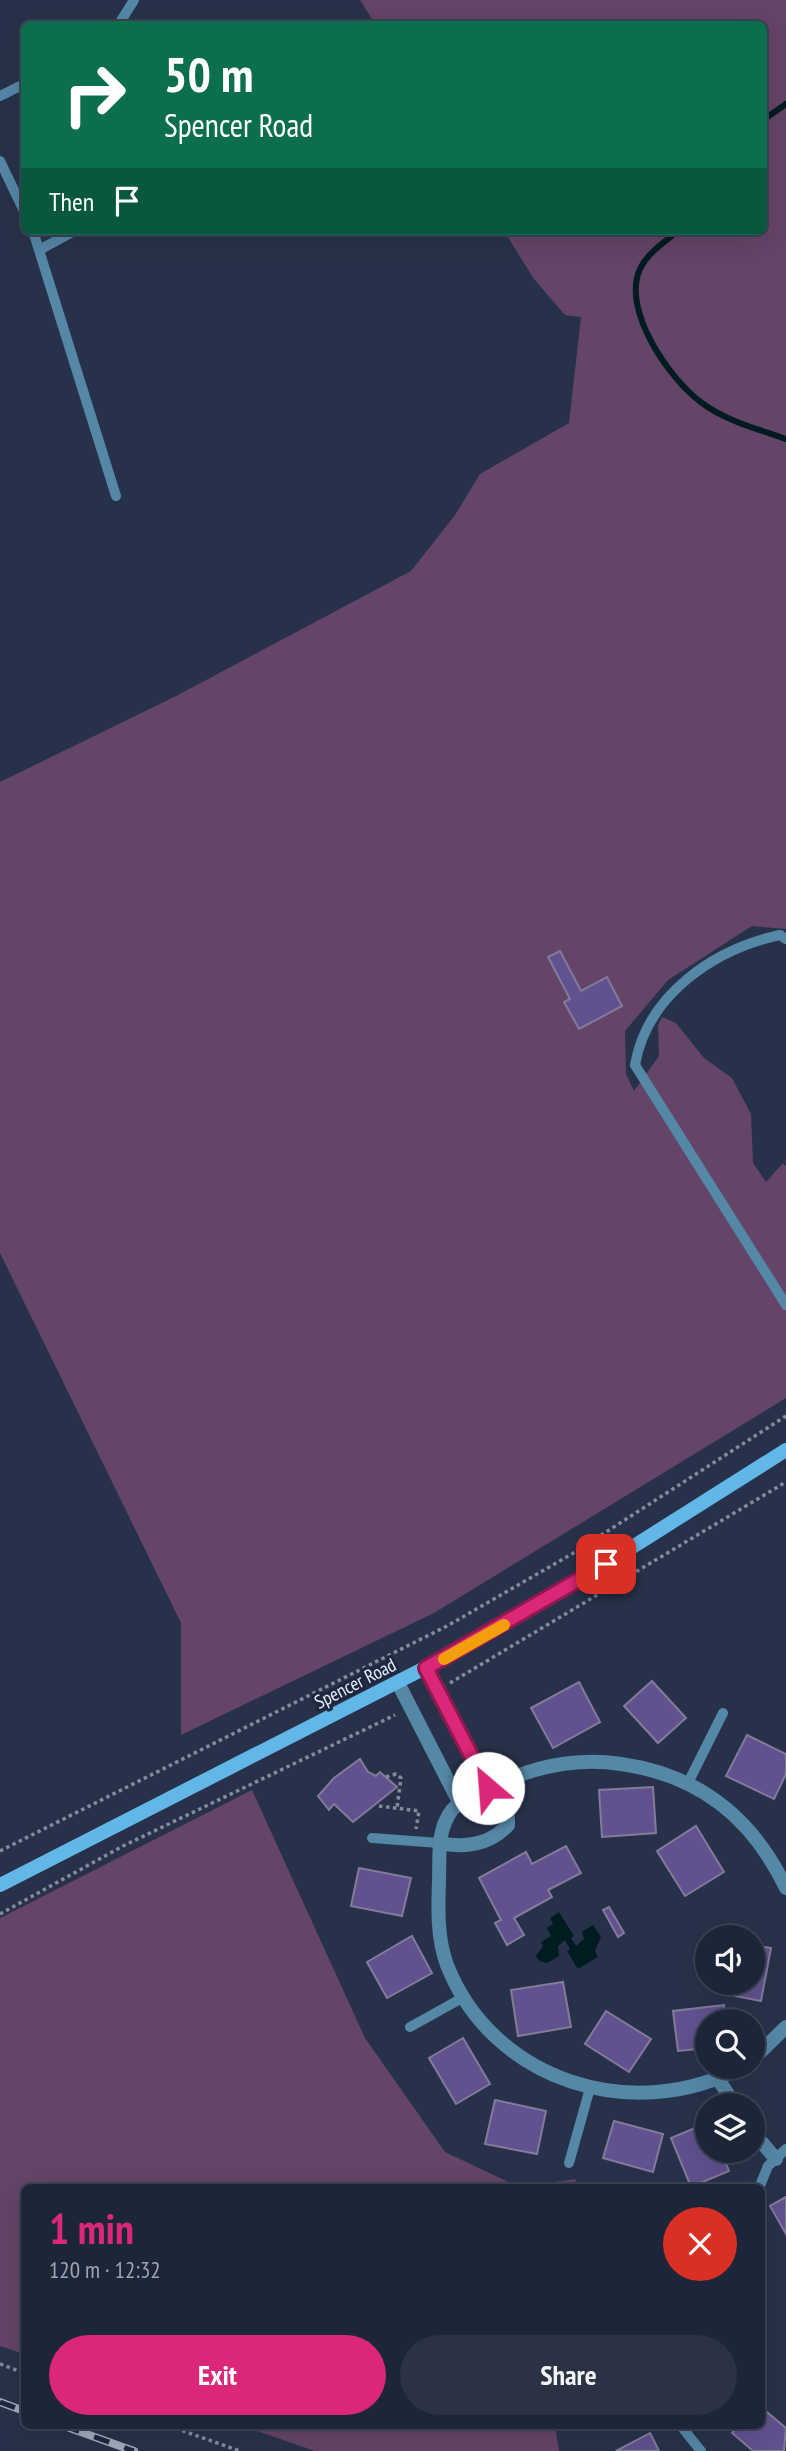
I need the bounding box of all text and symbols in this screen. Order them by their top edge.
text: 50 m [164,42,253,106]
icon: right [49,49,140,140]
text: Spencer Road [164,104,313,146]
icon: arrive [108,182,146,220]
text: Then [49,185,94,218]
pin [576,1534,636,1594]
icon: arrive [587,1545,625,1583]
street label: Spencer Road [310,1652,400,1714]
position arrow [451,1751,525,1825]
map controls [695,1925,765,2163]
button: sound [695,1925,765,1995]
button: search [695,2009,765,2079]
button: layers [695,2093,765,2163]
text: 1 min [49,2201,134,2256]
button: close [663,2207,737,2281]
text: 120 m · 12:32 [49,2255,161,2284]
button: Exit [49,2335,386,2415]
button: Share [400,2335,737,2415]

